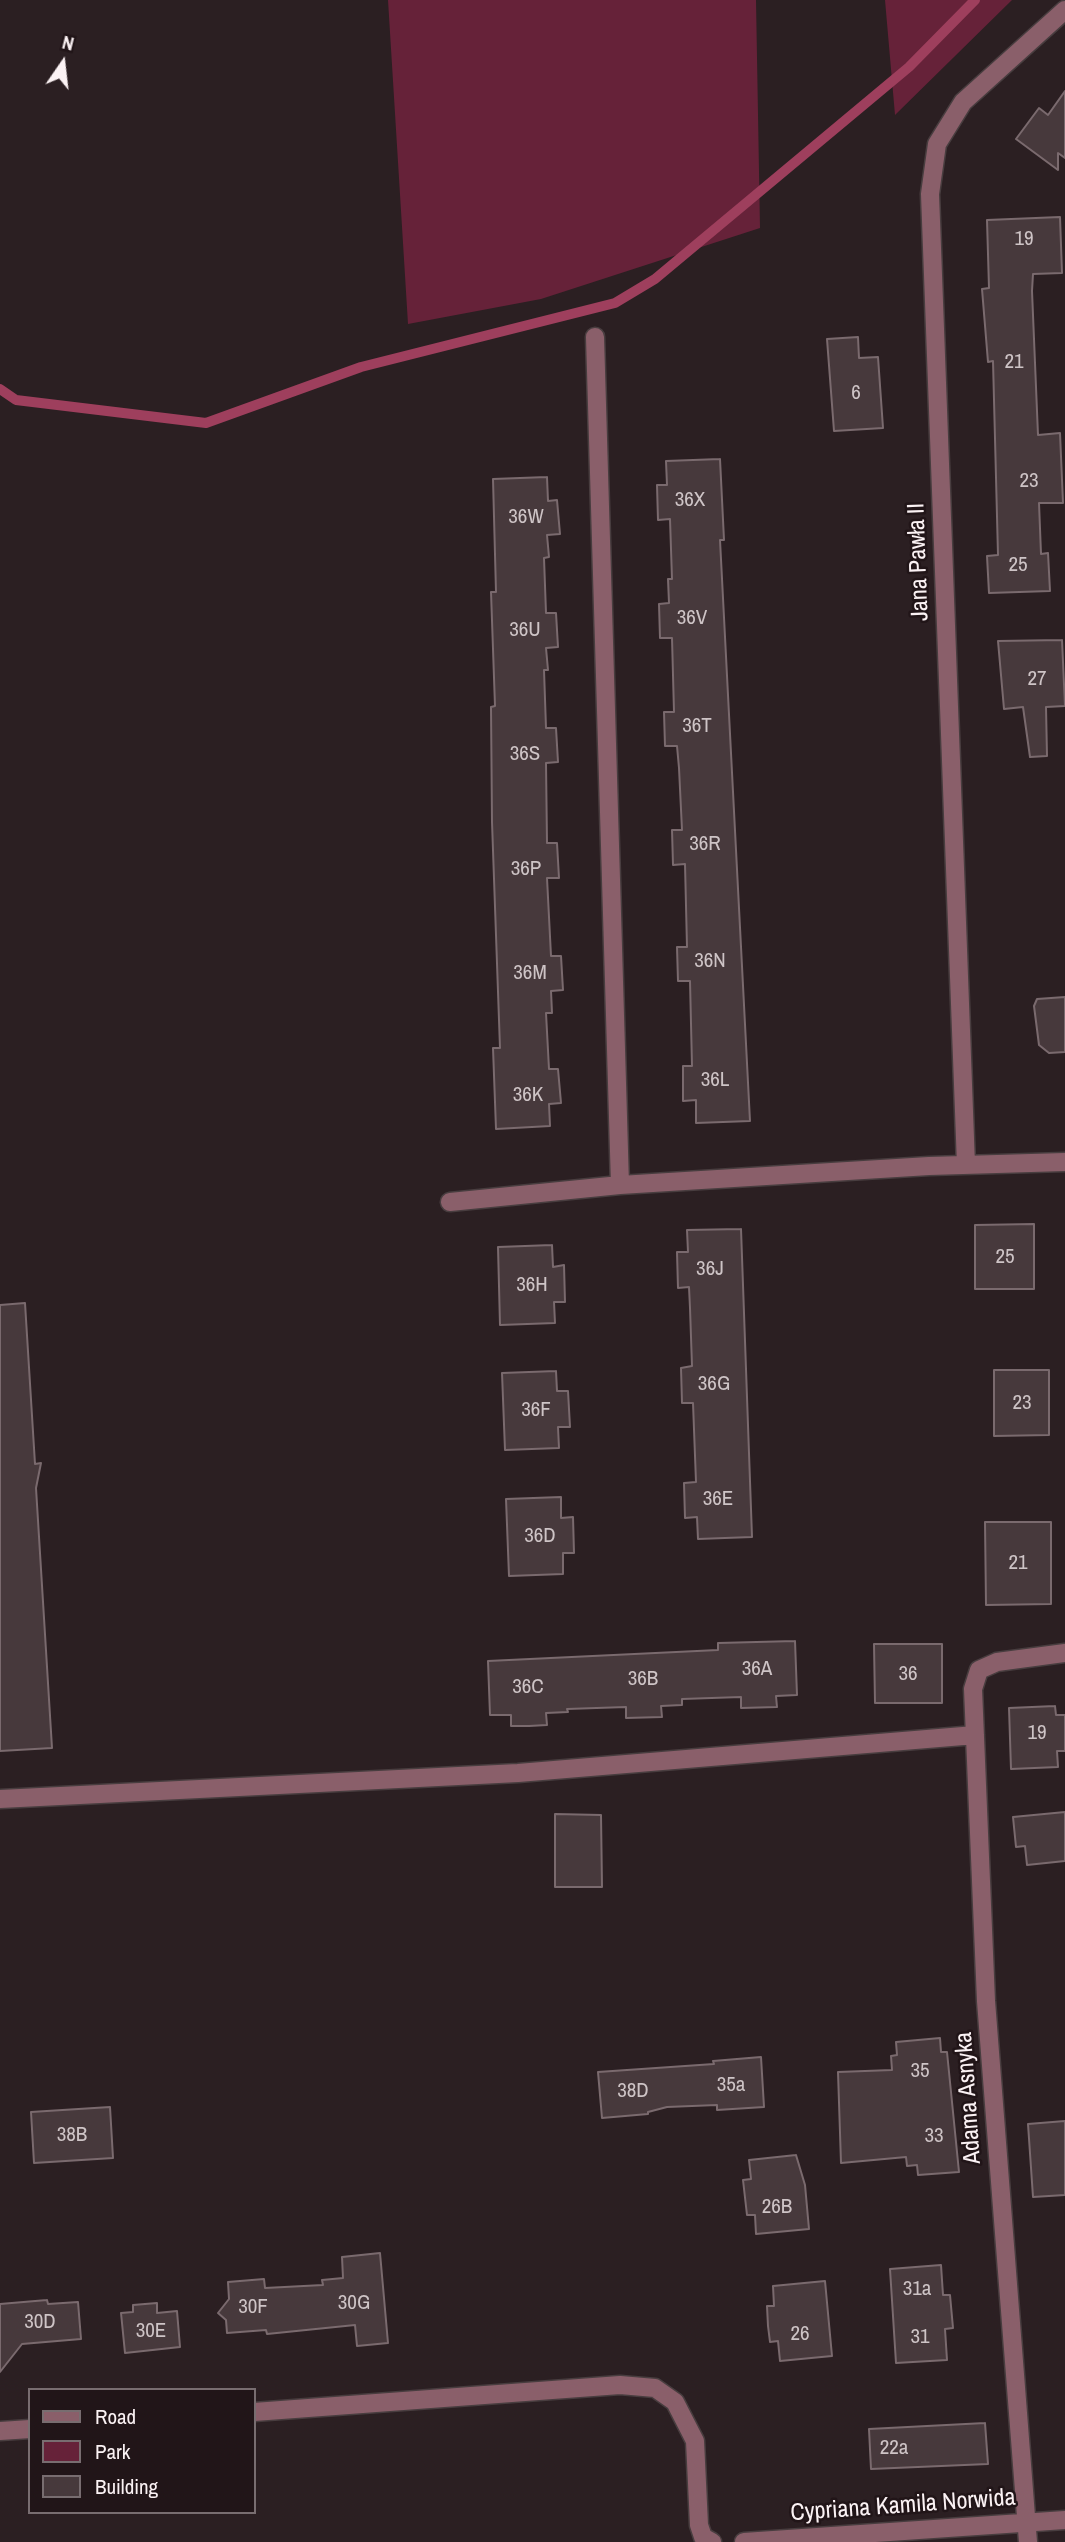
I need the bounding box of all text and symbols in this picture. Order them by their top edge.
north arrow [28,28,98,98]
text: N [59,29,77,57]
house number: 19 [1014,226,1034,252]
house number: 21 [1004,349,1024,375]
house number: 6 [851,380,861,406]
house number: 23 [1019,468,1039,494]
house number: 36X [675,487,705,513]
street label: Jana Pawła II [903,502,935,622]
house number: 36W [508,504,544,530]
house number: 25 [1008,552,1028,578]
house number: 36V [677,605,707,631]
house number: 36U [509,617,541,643]
house number: 27 [1027,666,1047,692]
house number: 36T [682,713,712,739]
house number: 36S [510,741,540,767]
house number: 36R [689,831,721,857]
house number: 36P [511,856,541,882]
house number: 36N [694,948,726,974]
house number: 36M [513,960,547,986]
house number: 36L [701,1067,729,1093]
house number: 36K [513,1082,543,1108]
house number: 25 [995,1244,1015,1270]
house number: 36J [696,1256,724,1282]
house number: 36H [516,1272,548,1298]
house number: 36G [698,1371,730,1397]
house number: 23 [1012,1390,1032,1416]
house number: 36F [521,1397,551,1423]
house number: 36E [703,1486,733,1512]
house number: 36D [524,1523,556,1549]
house number: 21 [1008,1550,1028,1576]
house number: 36A [742,1656,772,1682]
house number: 36 [898,1661,918,1687]
house number: 36B [628,1666,658,1692]
house number: 36C [512,1674,544,1700]
house number: 19 [1027,1720,1047,1746]
street label: Adama Asnyka [950,2031,988,2165]
house number: 35 [910,2058,930,2084]
house number: 35a [717,2072,745,2098]
house number: 38D [617,2078,649,2104]
house number: 38B [57,2122,87,2148]
house number: 33 [924,2123,944,2149]
house number: 26B [762,2194,792,2220]
house number: 31a [903,2276,931,2302]
house number: 30G [338,2290,370,2316]
house number: 30F [238,2294,268,2320]
house number: 30D [24,2309,56,2335]
house number: 30E [136,2318,166,2344]
house number: 26 [790,2321,810,2347]
house number: 31 [910,2324,930,2350]
legend [28,2388,256,2514]
text: Road [95,2402,136,2431]
house number: 22a [880,2435,908,2461]
text: Park [95,2437,130,2466]
text: Building [95,2472,158,2501]
street label: Cypriana Kamila Norwida [790,2484,1016,2528]

